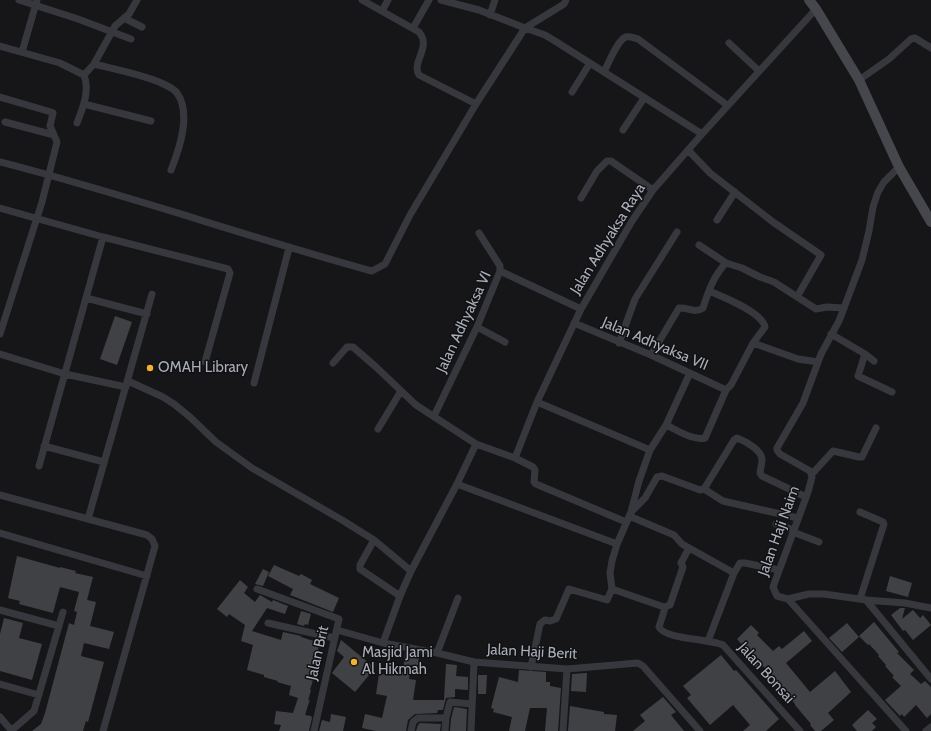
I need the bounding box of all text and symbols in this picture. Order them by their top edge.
street label: Jalan Adhyaksa Raya [567,180,649,298]
street label: Jalan Adhyaksa VI [433,268,495,376]
street label: Jalan Adhyaksa VII [599,314,711,374]
place label: OMAH Library [158,359,248,377]
marker: OMAH Library [145,363,155,373]
street label: Jalan Haji Naim [754,483,804,579]
street label: Jalan Brit [303,624,333,682]
street label: Jalan Bonsai [734,639,798,707]
street label: Jalan Haji Berit [486,641,578,663]
place label: Masjid Jami Al Hikmah [362,644,433,679]
marker: Masjid Jami Al Hikmah [349,657,359,667]

